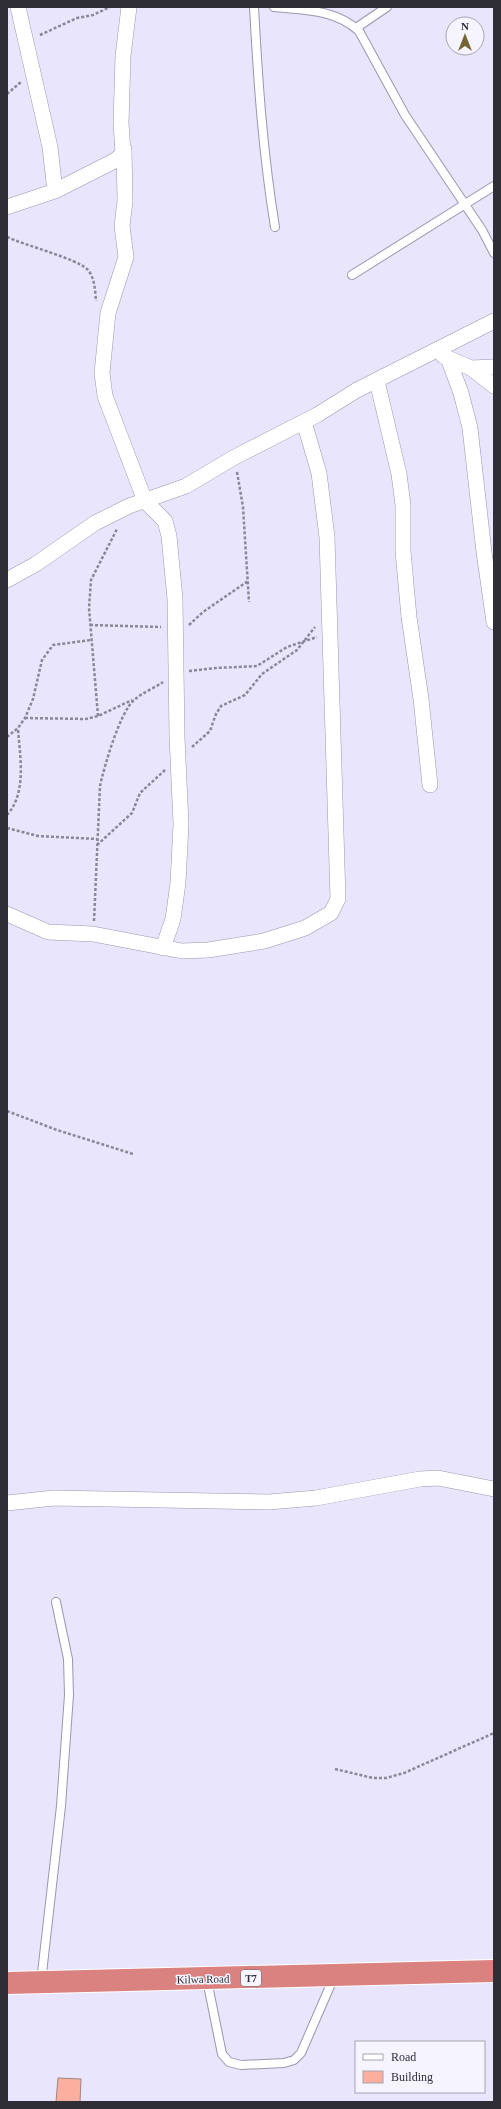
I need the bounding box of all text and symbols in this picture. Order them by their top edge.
north arrow [445,16,485,56]
text: N [461,20,469,32]
road number: T7 [241,1970,261,1986]
street label: Kilwa Road [176,1973,230,1985]
legend [355,2041,485,2093]
text: Road [391,2050,416,2064]
text: Building [391,2070,433,2084]

